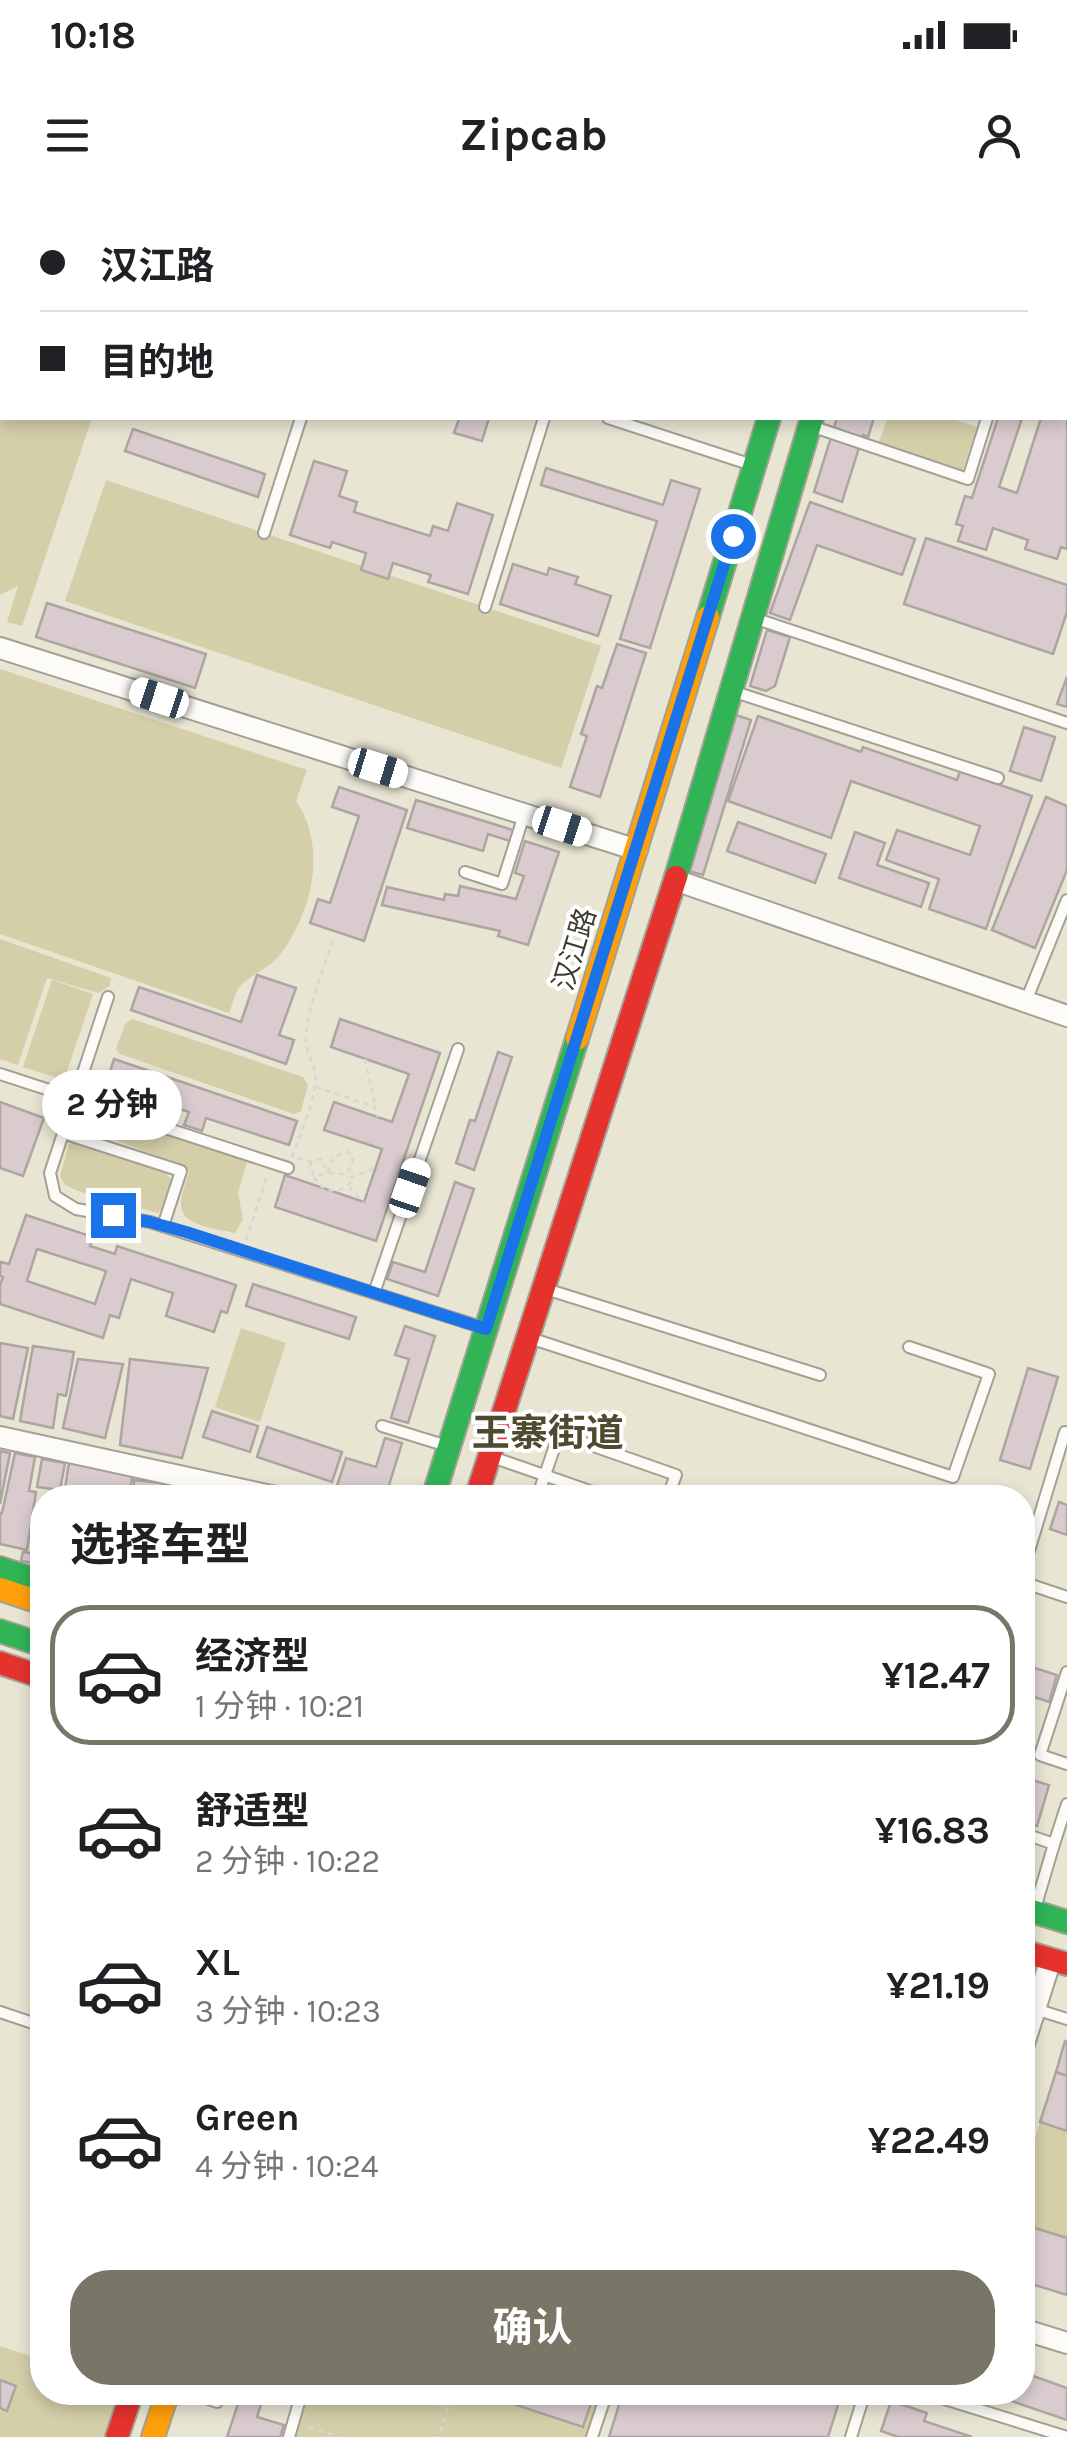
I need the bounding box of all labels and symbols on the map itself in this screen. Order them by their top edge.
route start [711,514,756,559]
car [126,674,192,722]
car [345,745,411,791]
car [529,802,595,850]
street label: 汉江路 [546,904,603,994]
callout: 2 分钟 [43,1070,183,1140]
car [386,1155,434,1221]
route end [91,1193,136,1238]
district label: 王寨街道 [472,1411,624,1456]

